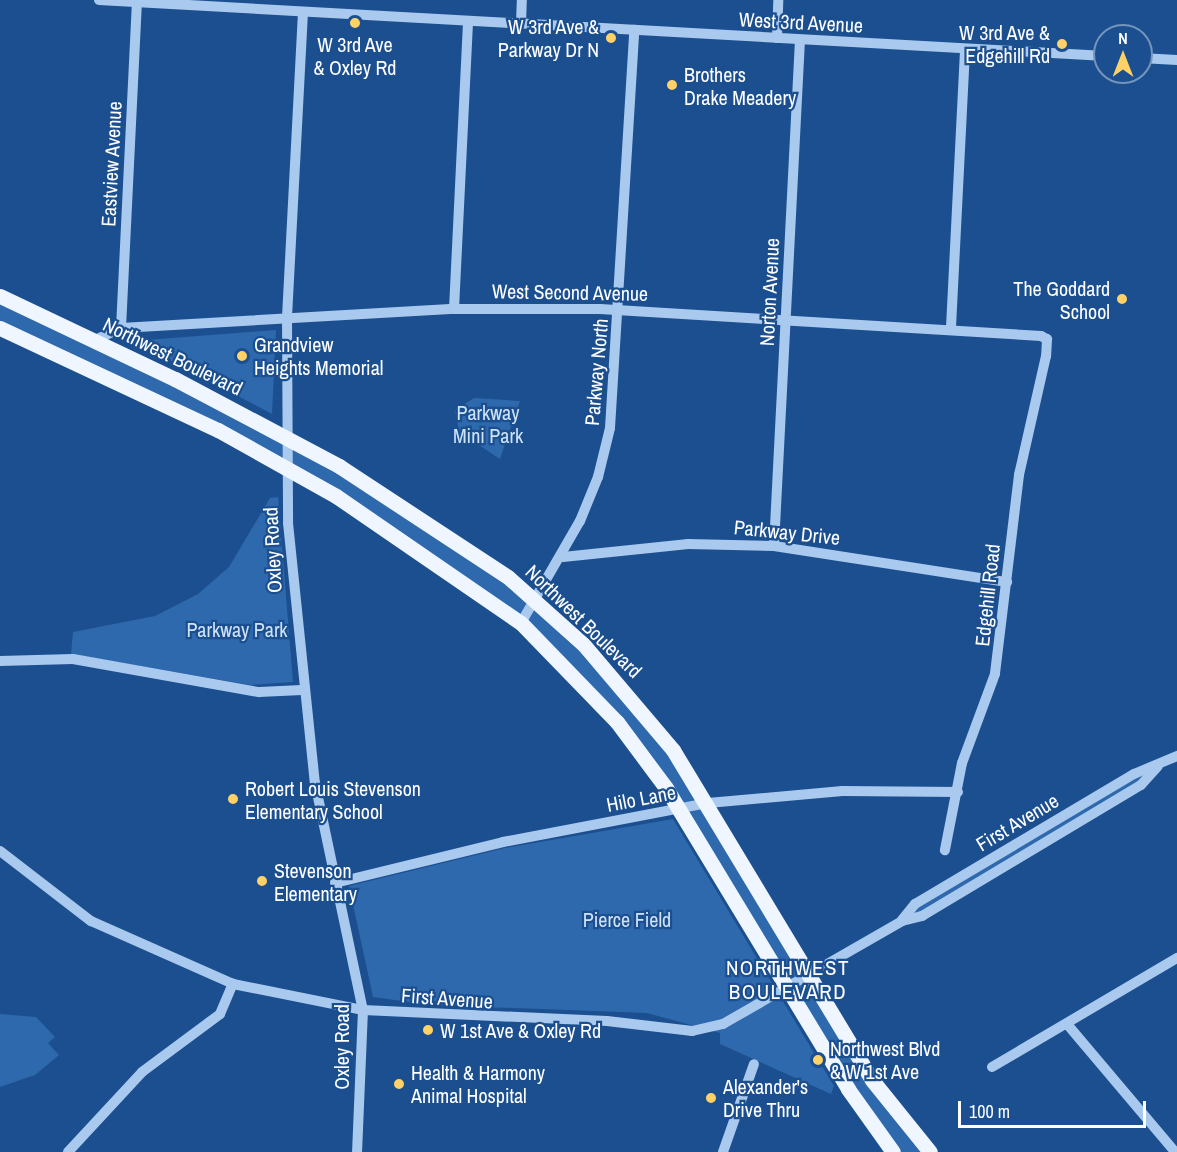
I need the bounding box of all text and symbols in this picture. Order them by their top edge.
street label: West 3rd Avenue [738,7,864,37]
place label: W 3rd Ave & Parkway Dr N [498,14,599,61]
marker: W 3rd Ave & Oxley Rd [348,16,362,30]
place label: W 3rd Ave & Edgehill Rd [958,20,1050,67]
north arrow [1093,24,1153,84]
text: N [1118,27,1128,49]
marker: W 3rd Ave & Parkway Dr N [604,31,618,45]
place label: W 3rd Ave & Oxley Rd [314,33,396,80]
marker: W 3rd Ave & Edgehill Rd [1055,37,1069,51]
place label: Brothers Drake Meadery [684,62,796,109]
marker: Brothers Drake Meadery [665,78,679,92]
street label: Eastview Avenue [96,100,126,228]
street label: Norton Avenue [754,237,784,347]
place label: The Goddard School [1013,276,1110,323]
street label: West Second Avenue [491,279,649,305]
marker: The Goddard School [1115,292,1129,306]
street label: Northwest Boulevard [99,312,247,400]
street label: Parkway North [579,317,613,427]
place label: Grandview Heights Memorial [254,332,383,379]
marker: Grandview Heights Memorial [235,349,249,363]
park label: Parkway Mini Park [453,400,523,447]
street label: Oxley Road [258,507,286,593]
street label: Parkway Drive [733,514,841,550]
street label: Edgehill Road [970,543,1004,647]
street label: Northwest Boulevard [521,559,647,683]
park label: Parkway Park [186,617,288,641]
place label: Robert Louis Stevenson Elementary School [245,776,421,823]
street label: Hilo Lane [604,780,678,816]
street label: First Avenue [971,788,1063,856]
marker: Robert Louis Stevenson Elementary School [226,792,240,806]
place label: Stevenson Elementary [274,858,357,905]
marker: Stevenson Elementary [255,874,269,888]
park label: Pierce Field [583,907,671,931]
district label: NORTHWEST BOULEVARD [726,955,850,1005]
street label: First Avenue [400,983,494,1013]
street label: Oxley Road [329,1004,353,1090]
place label: W 1st Ave & Oxley Rd [440,1018,602,1042]
marker: W 1st Ave & Oxley Rd [421,1023,435,1037]
place label: Northwest Blvd & W 1st Ave [830,1036,940,1083]
marker: Northwest Blvd & W 1st Ave [811,1053,825,1067]
place label: Health & Harmony Animal Hospital [411,1060,545,1107]
place label: Alexander's Drive Thru [723,1074,808,1121]
marker: Health & Harmony Animal Hospital [392,1077,406,1091]
scale bar [961,1089,1148,1127]
marker: Alexander's Drive Thru [704,1091,718,1105]
text: 100 m [969,1099,1010,1124]

